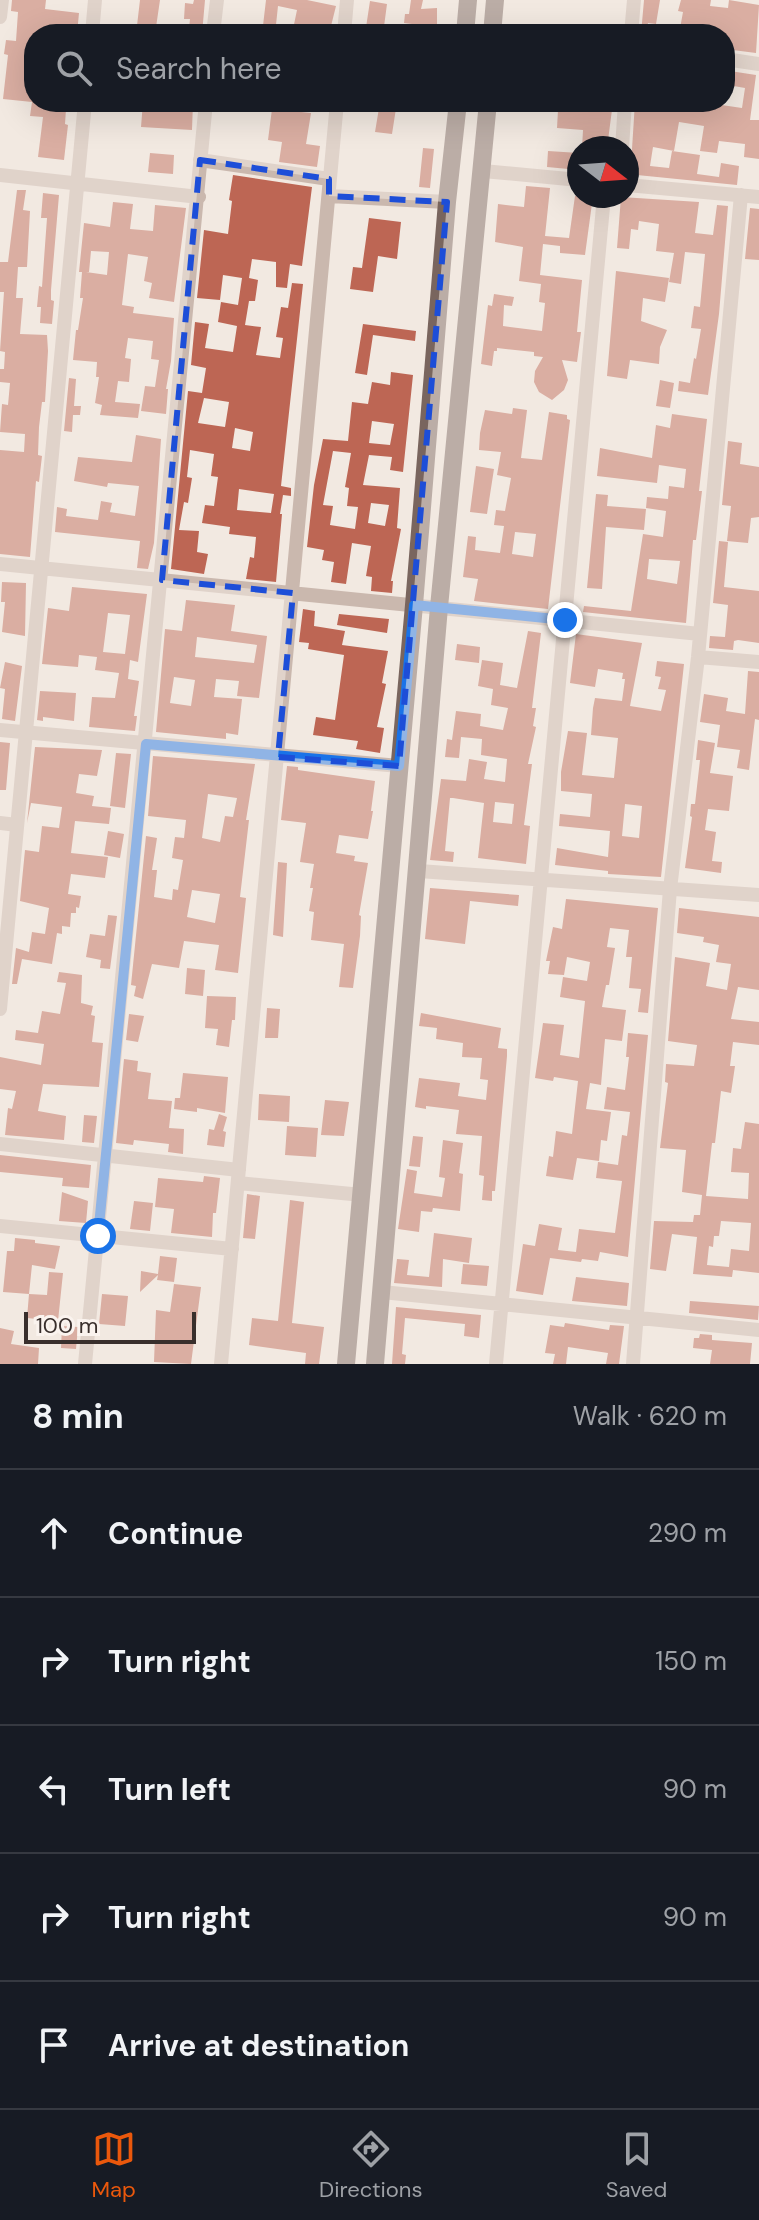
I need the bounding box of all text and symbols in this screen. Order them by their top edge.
search box [24,24,735,112]
icon: search [52,46,96,90]
text: Search here [116,49,282,88]
north arrow [567,136,639,208]
route end [547,602,583,638]
route start [80,1218,116,1254]
scale bar [24,1308,196,1344]
text: 100 m [36,1311,98,1340]
text: 8 min [32,1394,124,1439]
text: Walk · 620 m [573,1399,727,1433]
icon: ahead [32,1511,76,1555]
text: Continue [108,1514,243,1553]
text: 290 m [648,1516,727,1550]
icon: right [32,1639,76,1683]
text: Turn right [108,1642,251,1681]
text: 150 m [655,1644,727,1678]
icon: left [32,1767,76,1811]
text: Turn left [108,1770,231,1809]
text: 90 m [663,1772,727,1806]
icon: right [32,1895,76,1939]
text: Turn right [108,1898,251,1937]
text: 90 m [663,1900,727,1934]
icon: arrive [32,2023,76,2067]
text: Arrive at destination [108,2026,409,2065]
tab: Map [92,2127,136,2204]
tab: Directions [319,2127,423,2204]
tab: Saved [606,2127,667,2204]

